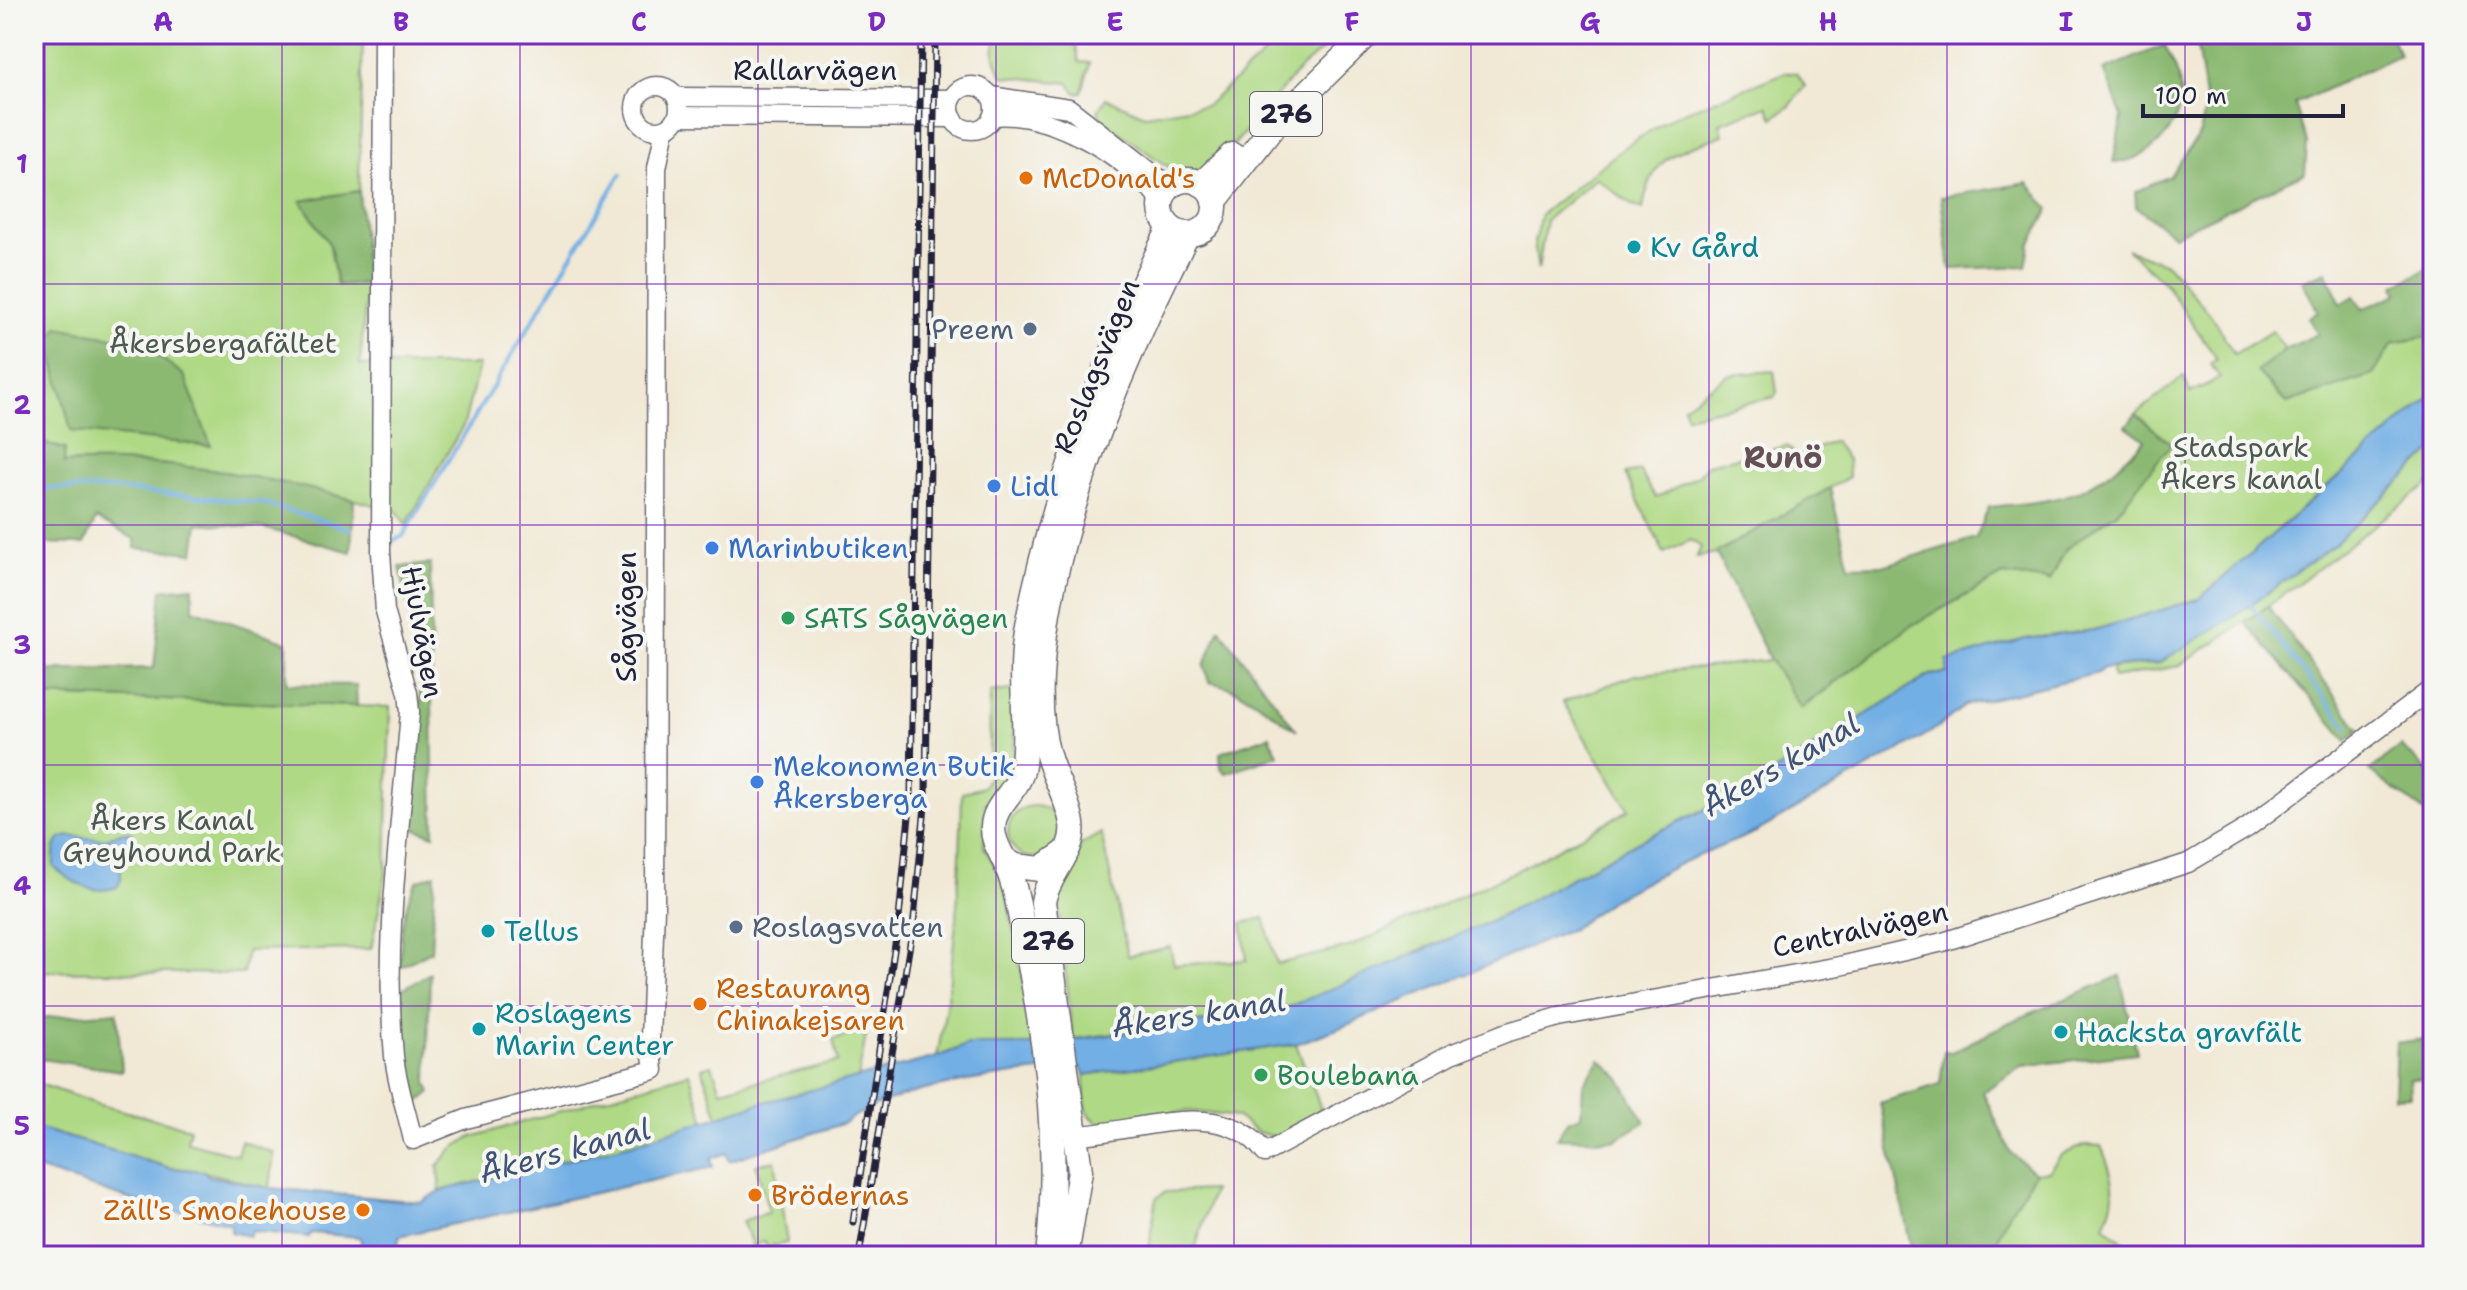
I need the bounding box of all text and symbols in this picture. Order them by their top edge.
text: A [153,4,173,39]
text: B [393,4,409,39]
text: C [631,4,647,39]
text: D [868,4,886,39]
text: E [1106,4,1124,39]
text: F [1344,4,1360,39]
text: G [1580,4,1601,39]
text: H [1819,4,1837,39]
text: I [2059,4,2073,39]
text: J [2296,4,2312,39]
street label: Rallarvägen [733,51,897,89]
scale bar [2143,68,2343,118]
text: 100 m [2155,80,2227,112]
road number: 276 [1250,92,1322,136]
text: 1 [16,146,28,181]
place label: McDonald's [1042,159,1196,197]
marker: McDonald's [1017,169,1035,187]
place label: Kv Gård [1650,228,1759,266]
marker: Kv Gård [1625,238,1643,256]
street label: Roslagsvägen [1044,273,1148,459]
place label: Preem [931,310,1014,348]
marker: Preem [1021,320,1039,338]
park label: Åkersbergafältet [109,324,337,362]
text: 2 [13,387,31,422]
park label: Stadspark Åkers kanal [2160,428,2322,498]
district label: Runö [1743,437,1823,478]
place label: Lidl [1010,467,1059,505]
marker: Lidl [985,477,1003,495]
place label: Marinbutiken [728,529,908,567]
marker: Marinbutiken [703,539,721,557]
street label: Sågvägen [607,552,645,682]
street label: Hjulvägen [393,563,453,701]
place label: SATS Sågvägen [804,599,1008,637]
marker: SATS Sågvägen [779,609,797,627]
text: 3 [13,627,31,662]
water label: Åkers kanal [1694,703,1867,826]
place label: Mekonomen Butik Åkersberga [773,747,1015,817]
marker: Mekonomen Butik Åkersberga [748,773,766,791]
park label: Åkers Kanal Greyhound Park [63,801,281,871]
text: 4 [13,868,31,903]
street label: Centralvägen [1769,892,1951,966]
place label: Roslagsvatten [752,908,943,946]
place label: Tellus [504,912,579,950]
marker: Roslagsvatten [727,918,745,936]
road number: 276 [1012,919,1084,963]
marker: Tellus [479,922,497,940]
place label: Restaurang Chinakejsaren [716,969,905,1039]
water label: Åkers kanal [1109,980,1289,1047]
place label: Roslagens Marin Center [495,994,674,1064]
marker: Restaurang Chinakejsaren [691,995,709,1013]
place label: Hacksta gravfält [2077,1013,2302,1051]
marker: Roslagens Marin Center [470,1020,488,1038]
marker: Hacksta gravfält [2052,1023,2070,1041]
place label: Boulebana [1277,1056,1419,1094]
marker: Boulebana [1252,1066,1270,1084]
text: 5 [14,1108,30,1143]
water label: Åkers kanal [475,1108,655,1193]
place label: Brödernas [771,1176,910,1214]
marker: Brödernas [746,1186,764,1204]
place label: Zäll's Smokehouse [103,1191,347,1229]
marker: Zäll's Smokehouse [354,1201,372,1219]

